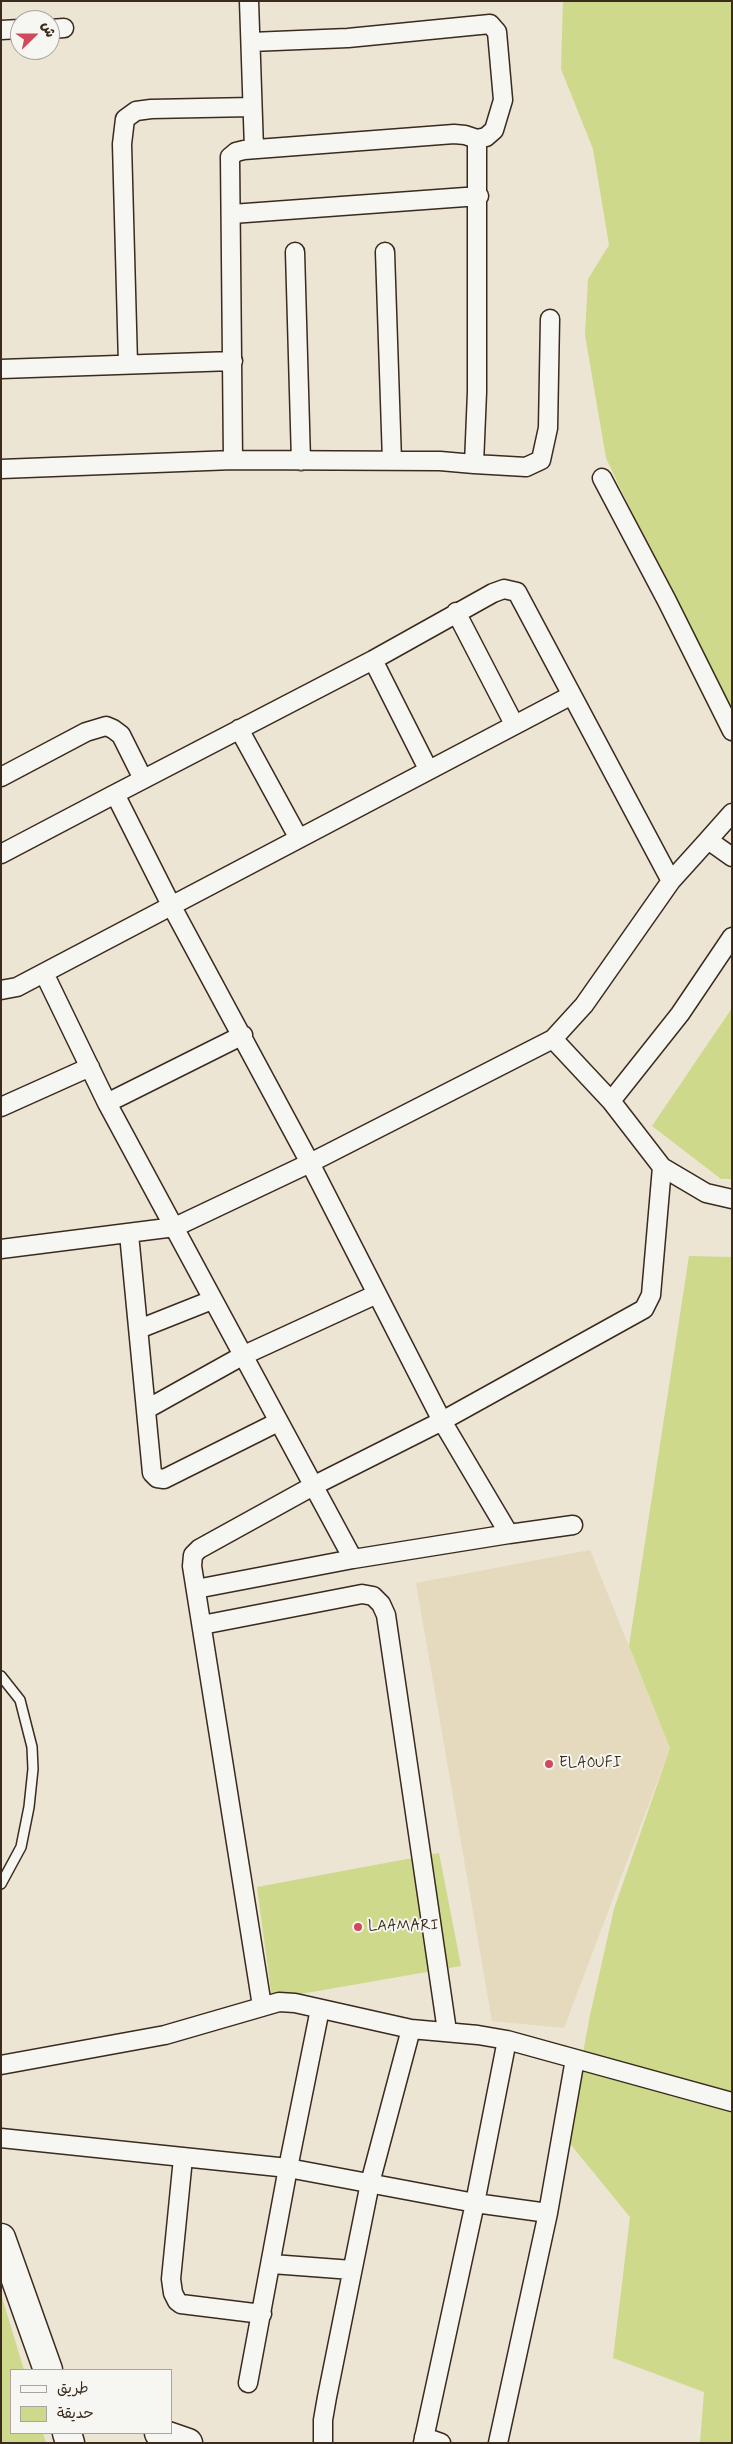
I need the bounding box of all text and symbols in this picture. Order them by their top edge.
north arrow [10,10,60,60]
text: ش [37,19,59,40]
place label: ELAOUFI [559,1755,621,1773]
marker: ELAOUFI [543,1758,555,1770]
place label: LAAMARI [368,1918,438,1936]
marker: LAAMARI [352,1921,364,1933]
legend [10,2369,172,2434]
text: طريق [57,2379,89,2399]
text: حديقة [57,2404,94,2424]

